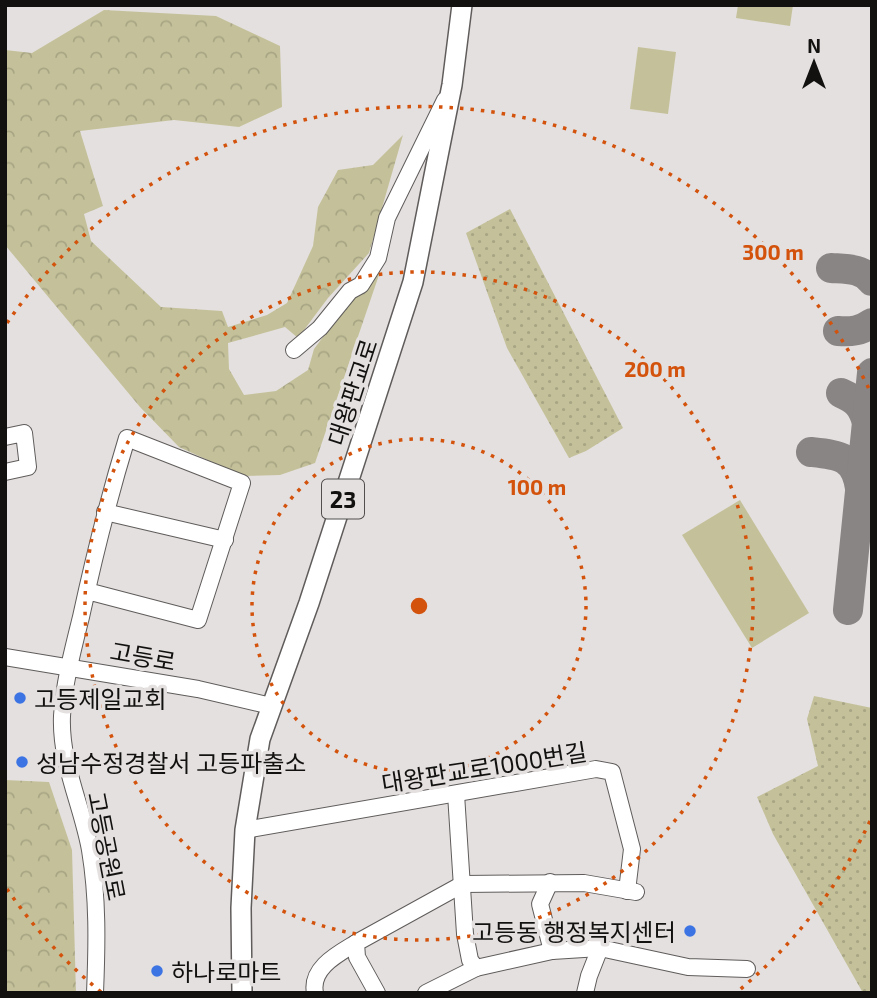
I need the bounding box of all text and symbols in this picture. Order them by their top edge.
north arrow [779,28,849,98]
text: N [807,34,821,57]
text: 300 m [742,239,804,264]
street label: 대왕판교로 [321,335,383,449]
text: 200 m [624,356,686,381]
text: 100 m [508,474,566,499]
road number: 23 [322,480,364,519]
centre of rings [407,594,431,618]
street label: 고등로 [108,636,178,676]
place label: 고등제일교회 [34,684,166,713]
marker: 고등제일교회 [12,690,28,706]
street label: 대왕판교로1000번길 [379,736,589,798]
place label: 성남수정경찰서 고등파출소 [36,748,306,777]
marker: 성남수정경찰서 고등파출소 [14,754,30,770]
street label: 고등공원로 [82,789,132,903]
place label: 고등동 행정복지센터 [472,917,676,946]
marker: 고등동 행정복지센터 [682,923,698,939]
place label: 하나로마트 [171,957,281,986]
marker: 하나로마트 [149,963,165,979]

